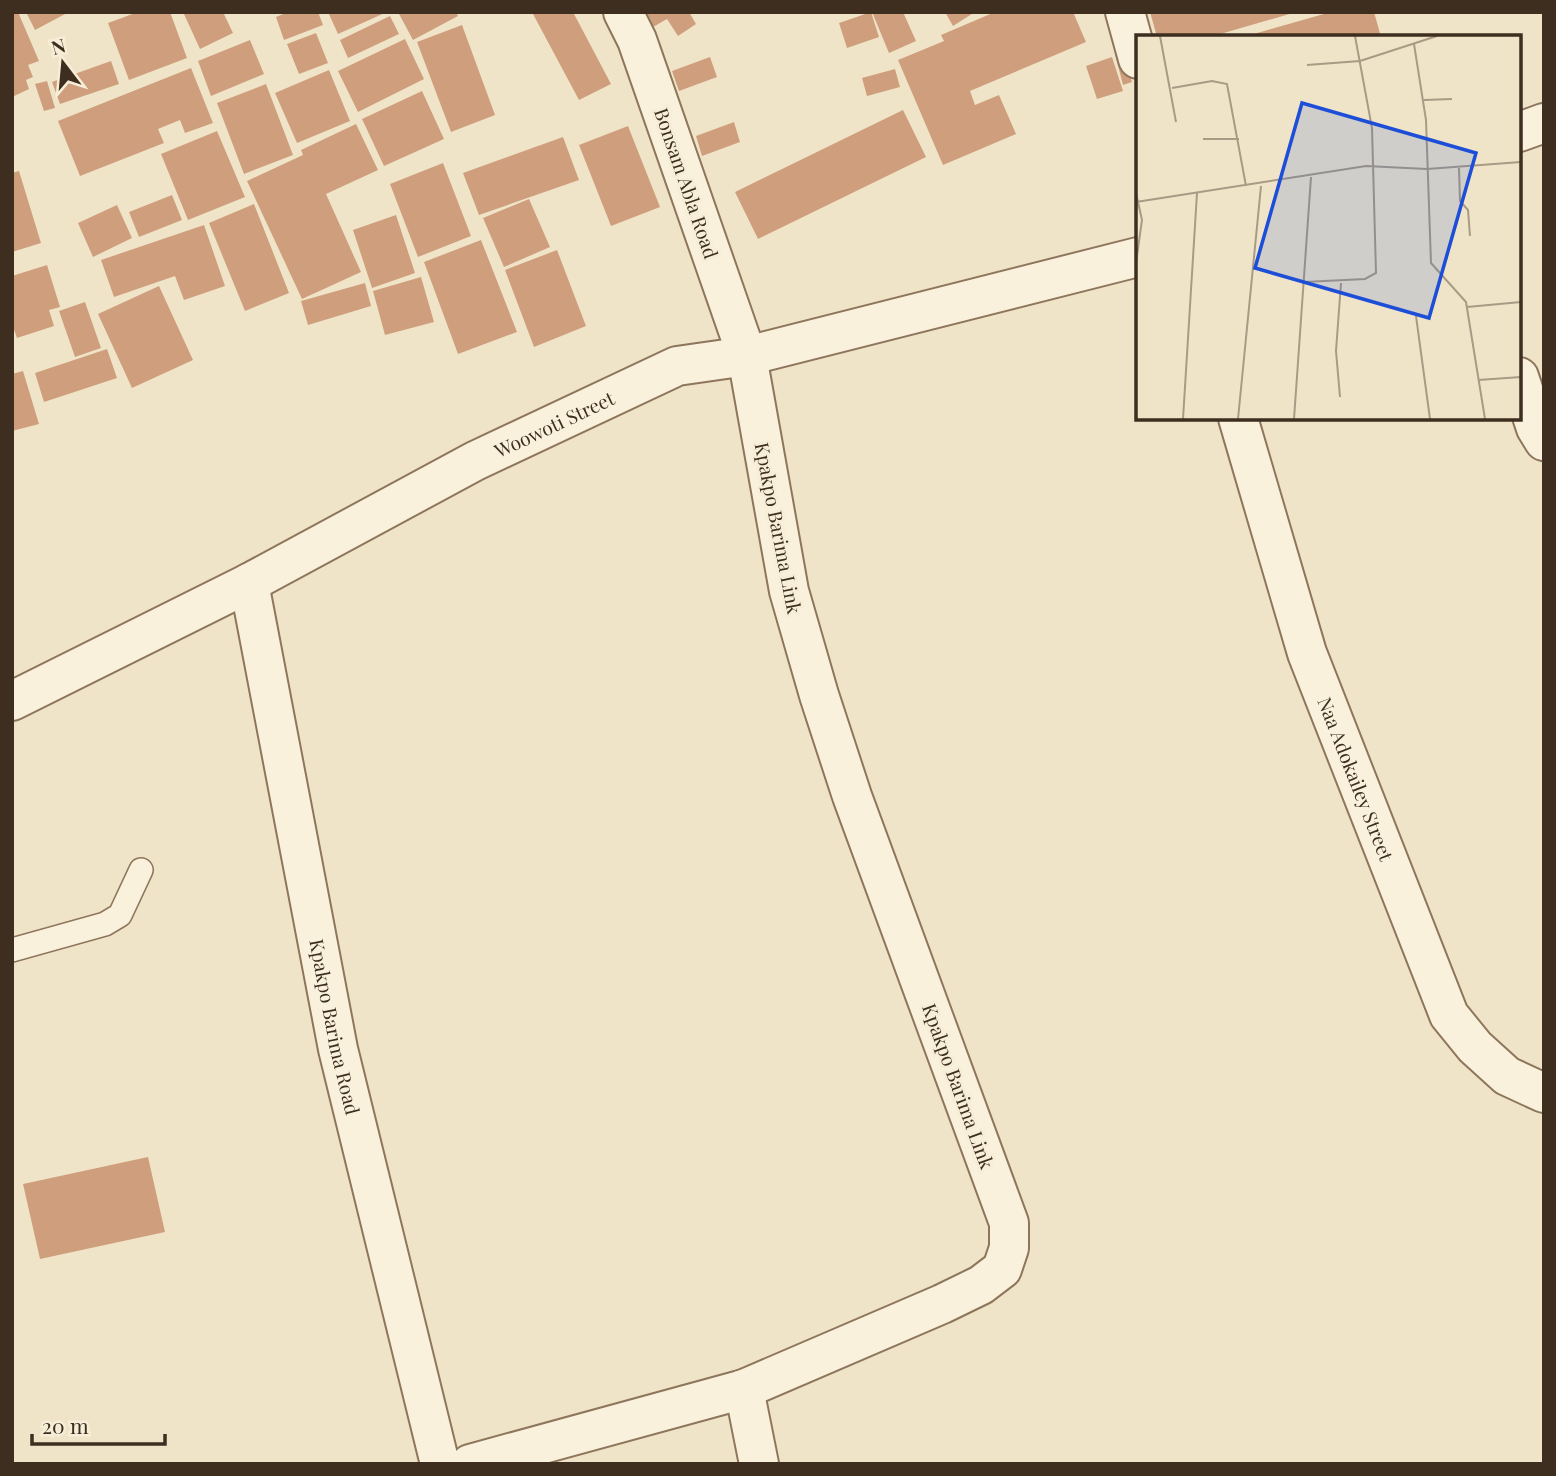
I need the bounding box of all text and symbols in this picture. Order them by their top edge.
north arrow [28,28,98,98]
text: N [48,31,68,60]
inset map [1136,35,1521,420]
street label: Bonsam Abla Road [649,104,725,262]
street label: Woowoti Street [489,384,619,464]
street label: Kpakpo Barima Link [750,440,808,617]
street label: Naa Adokailey Street [1312,693,1400,865]
street label: Kpakpo Barima Road [304,937,367,1117]
street label: Kpakpo Barima Link [917,1000,1001,1173]
scale bar [32,1402,164,1446]
text: 20 m [42,1411,89,1439]

